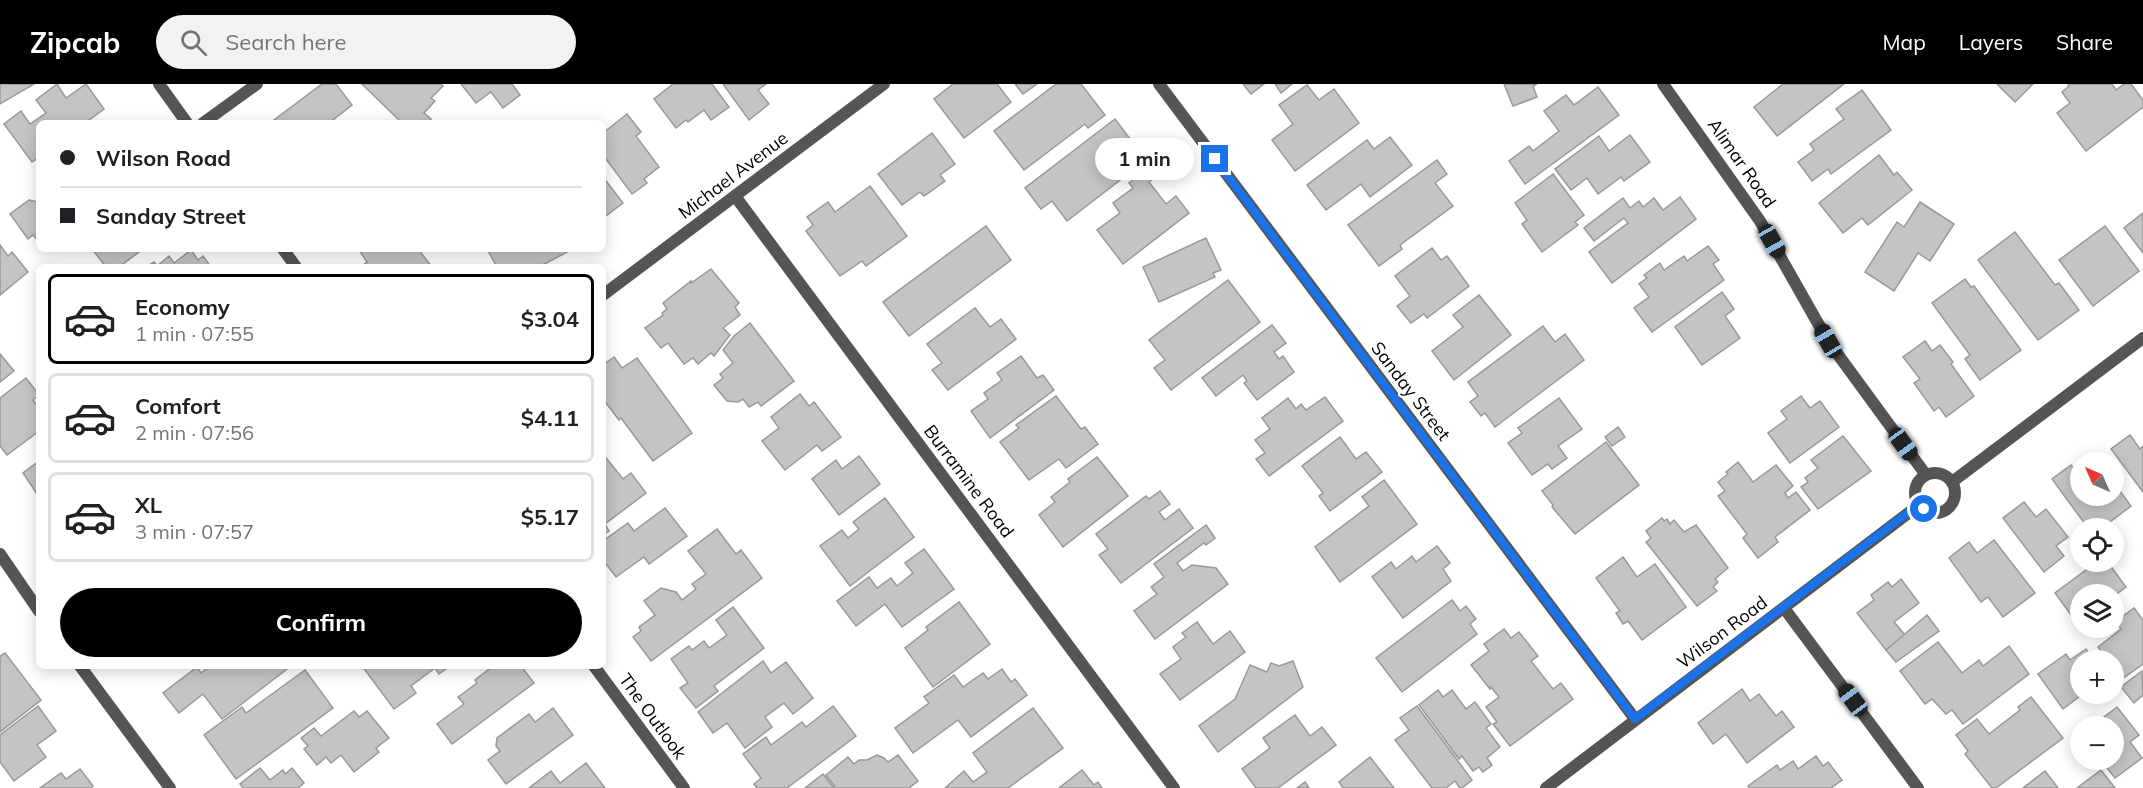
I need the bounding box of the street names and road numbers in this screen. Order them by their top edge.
street label: Alimar Road [1703,114,1781,212]
street label: Michael Avenue [674,126,792,224]
street label: Sanday Street [1366,337,1456,445]
street label: Burramine Road [919,420,1019,542]
street label: Wilson Road [1672,591,1772,673]
street label: The Outlook [614,669,692,764]

